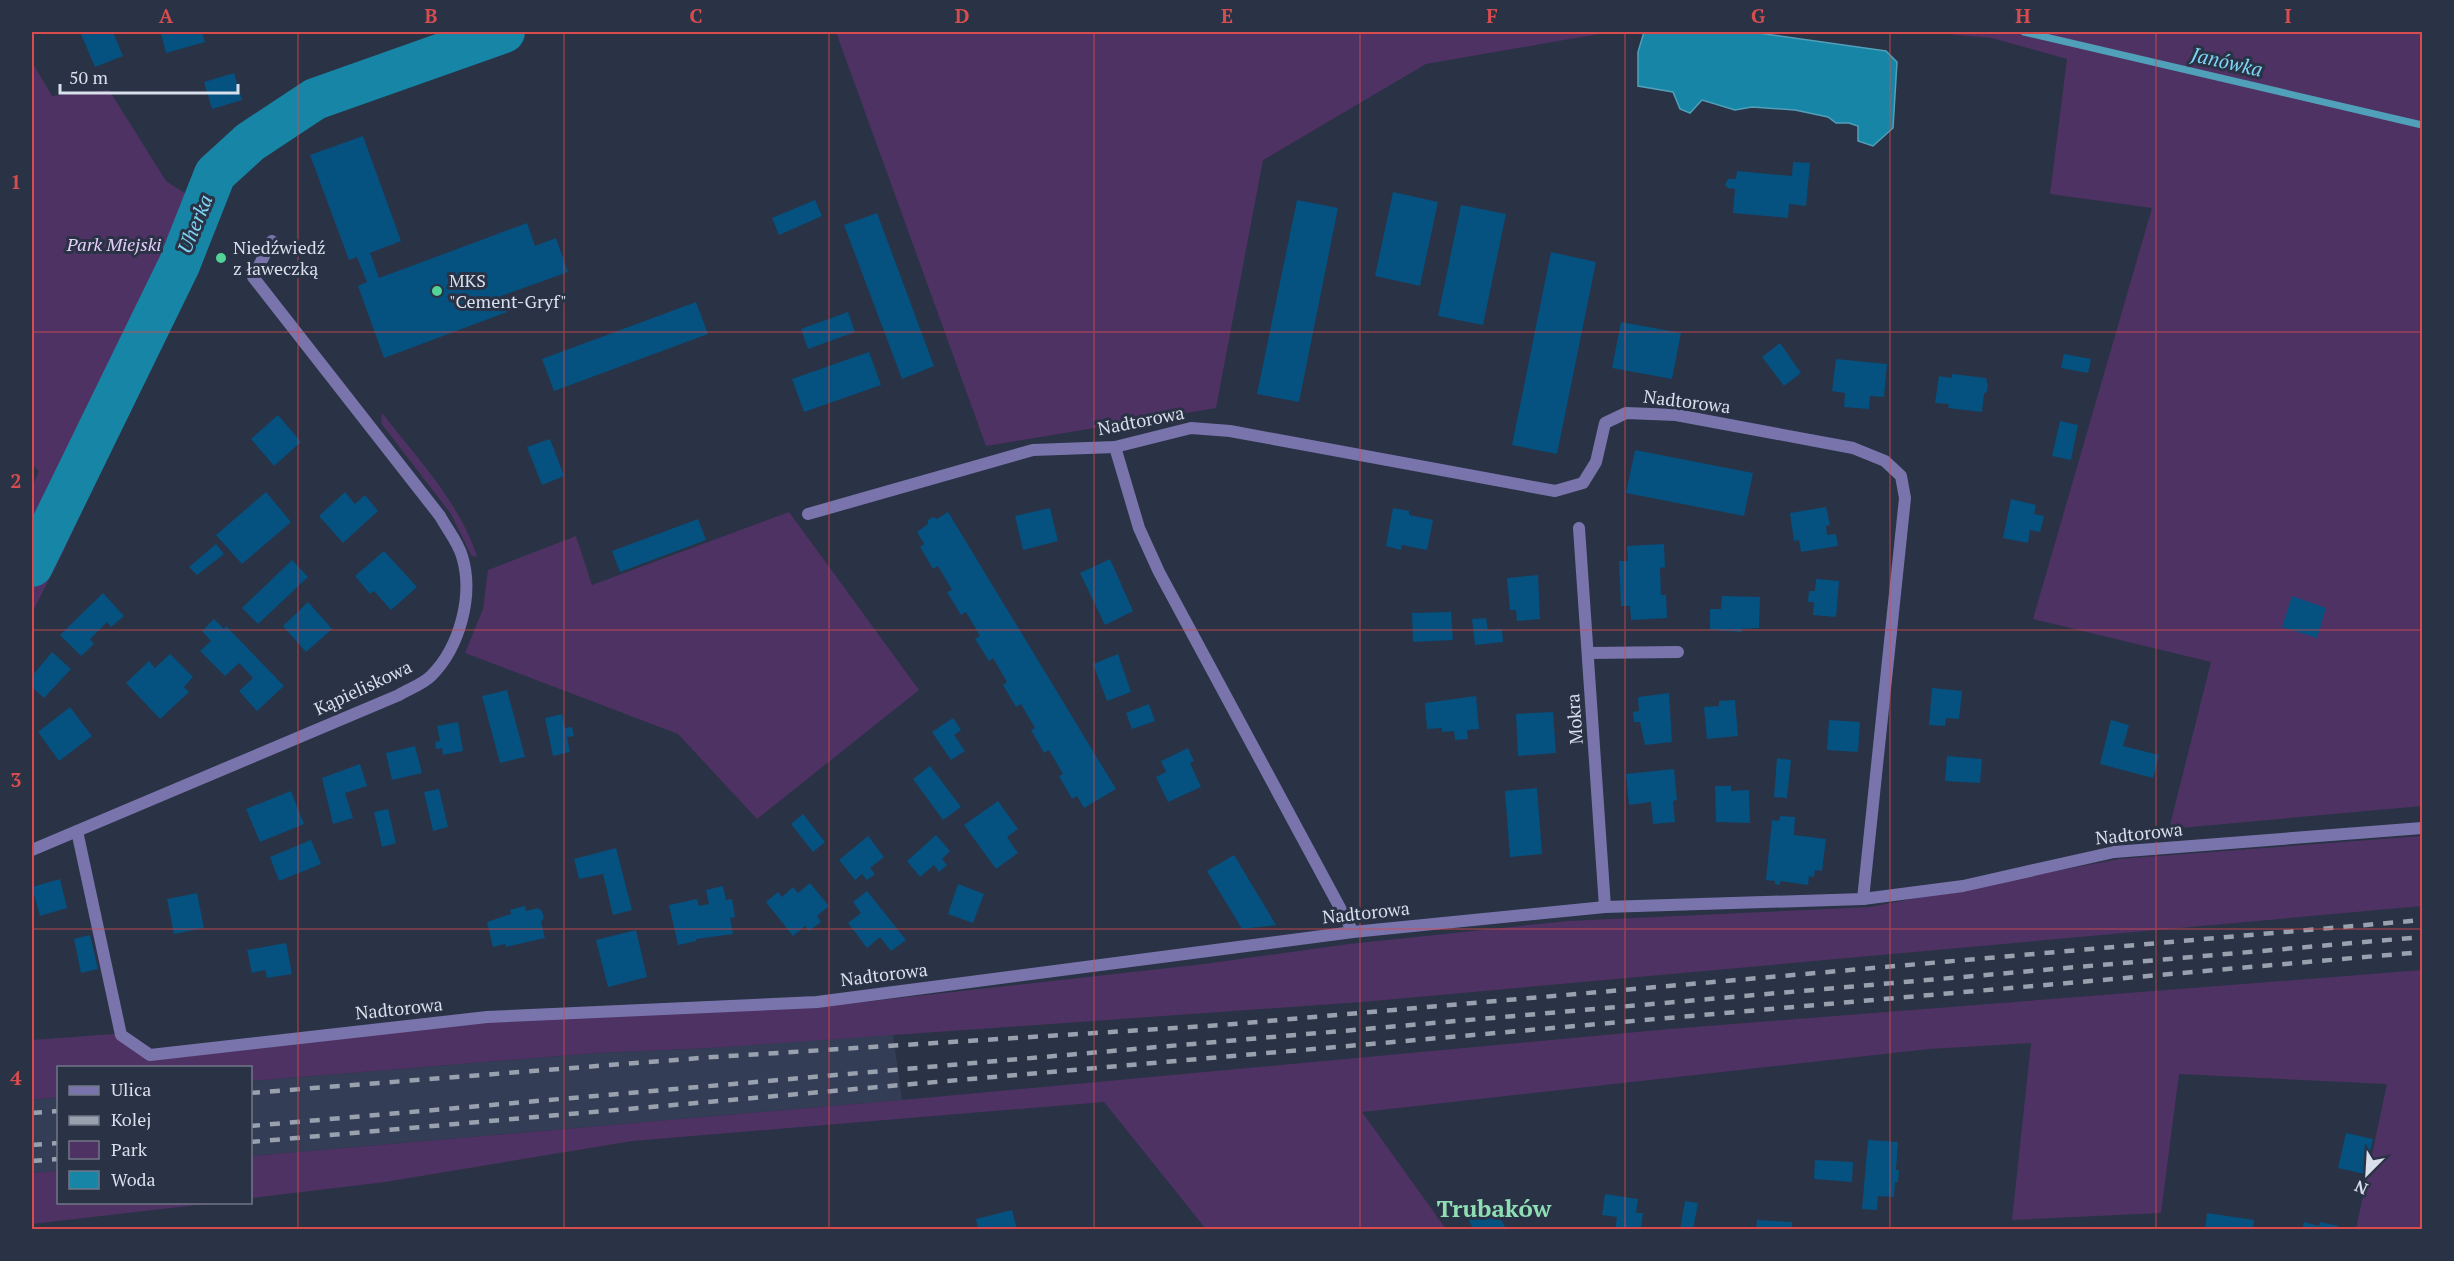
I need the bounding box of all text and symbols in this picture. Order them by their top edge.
text: A [159,2,174,29]
text: B [425,2,438,29]
text: C [689,2,703,29]
text: D [955,2,969,29]
text: E [1221,2,1233,29]
text: F [1486,2,1498,29]
text: G [1751,2,1765,29]
text: H [2015,2,2031,29]
text: I [2284,2,2292,29]
water label: Janówka [2188,40,2265,83]
scale bar [60,57,238,95]
text: 50 m [69,65,109,89]
text: 1 [10,168,22,195]
water label: Uherka [171,190,218,257]
park label: Park Miejski [66,232,161,256]
place label: Niedźwiedź z ławeczką [233,235,326,280]
marker: Niedźwiedź z ławeczką [214,251,228,265]
place label: MKS "Cement-Gryf" [449,268,567,313]
marker: MKS "Cement-Gryf" [430,284,444,298]
street label: Nadtorowa [1642,384,1732,418]
street label: Nadtorowa [1095,400,1186,440]
text: 2 [10,467,22,494]
street label: Kąpieliskowa [310,654,415,720]
street label: Mokra [1560,693,1588,745]
text: 3 [10,766,22,793]
street label: Nadtorowa [2094,816,2184,850]
street label: Nadtorowa [1321,895,1411,929]
street label: Nadtorowa [839,957,929,991]
street label: Nadtorowa [354,991,444,1025]
text: 4 [10,1064,22,1091]
legend [57,1066,252,1204]
text: Ulica [111,1077,151,1101]
text: Kolej [111,1107,151,1131]
text: Park [111,1137,148,1161]
north arrow [2337,1144,2397,1204]
text: Woda [111,1167,156,1191]
text: N [2351,1175,2371,1200]
district label: Trubaków [1437,1192,1552,1224]

